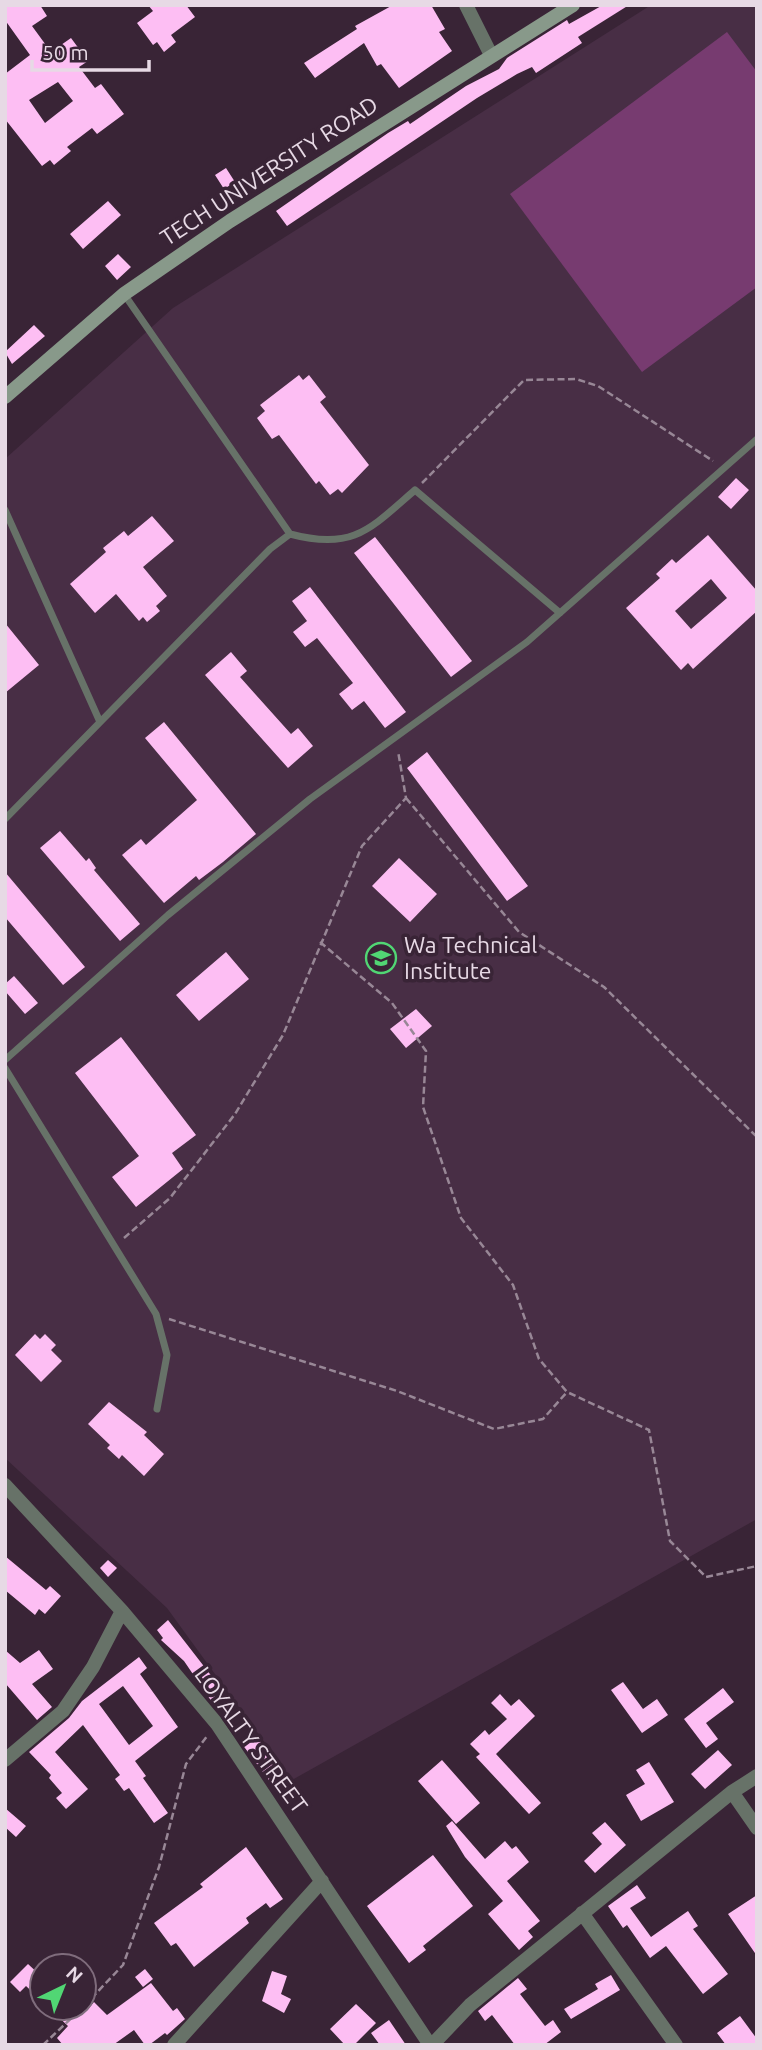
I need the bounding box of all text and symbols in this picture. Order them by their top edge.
scale bar [32,28,149,72]
text: 50 m [42,40,89,64]
street label: TECH UNIVERSITY ROAD [156,91,382,250]
place label: Wa Technical Institute [404,932,537,983]
school or university icon: Wa Technical Institute [364,941,398,975]
street label: LOYALTY STREET [190,1662,313,1818]
north arrow [28,1952,98,2022]
text: N [62,1962,87,1987]

